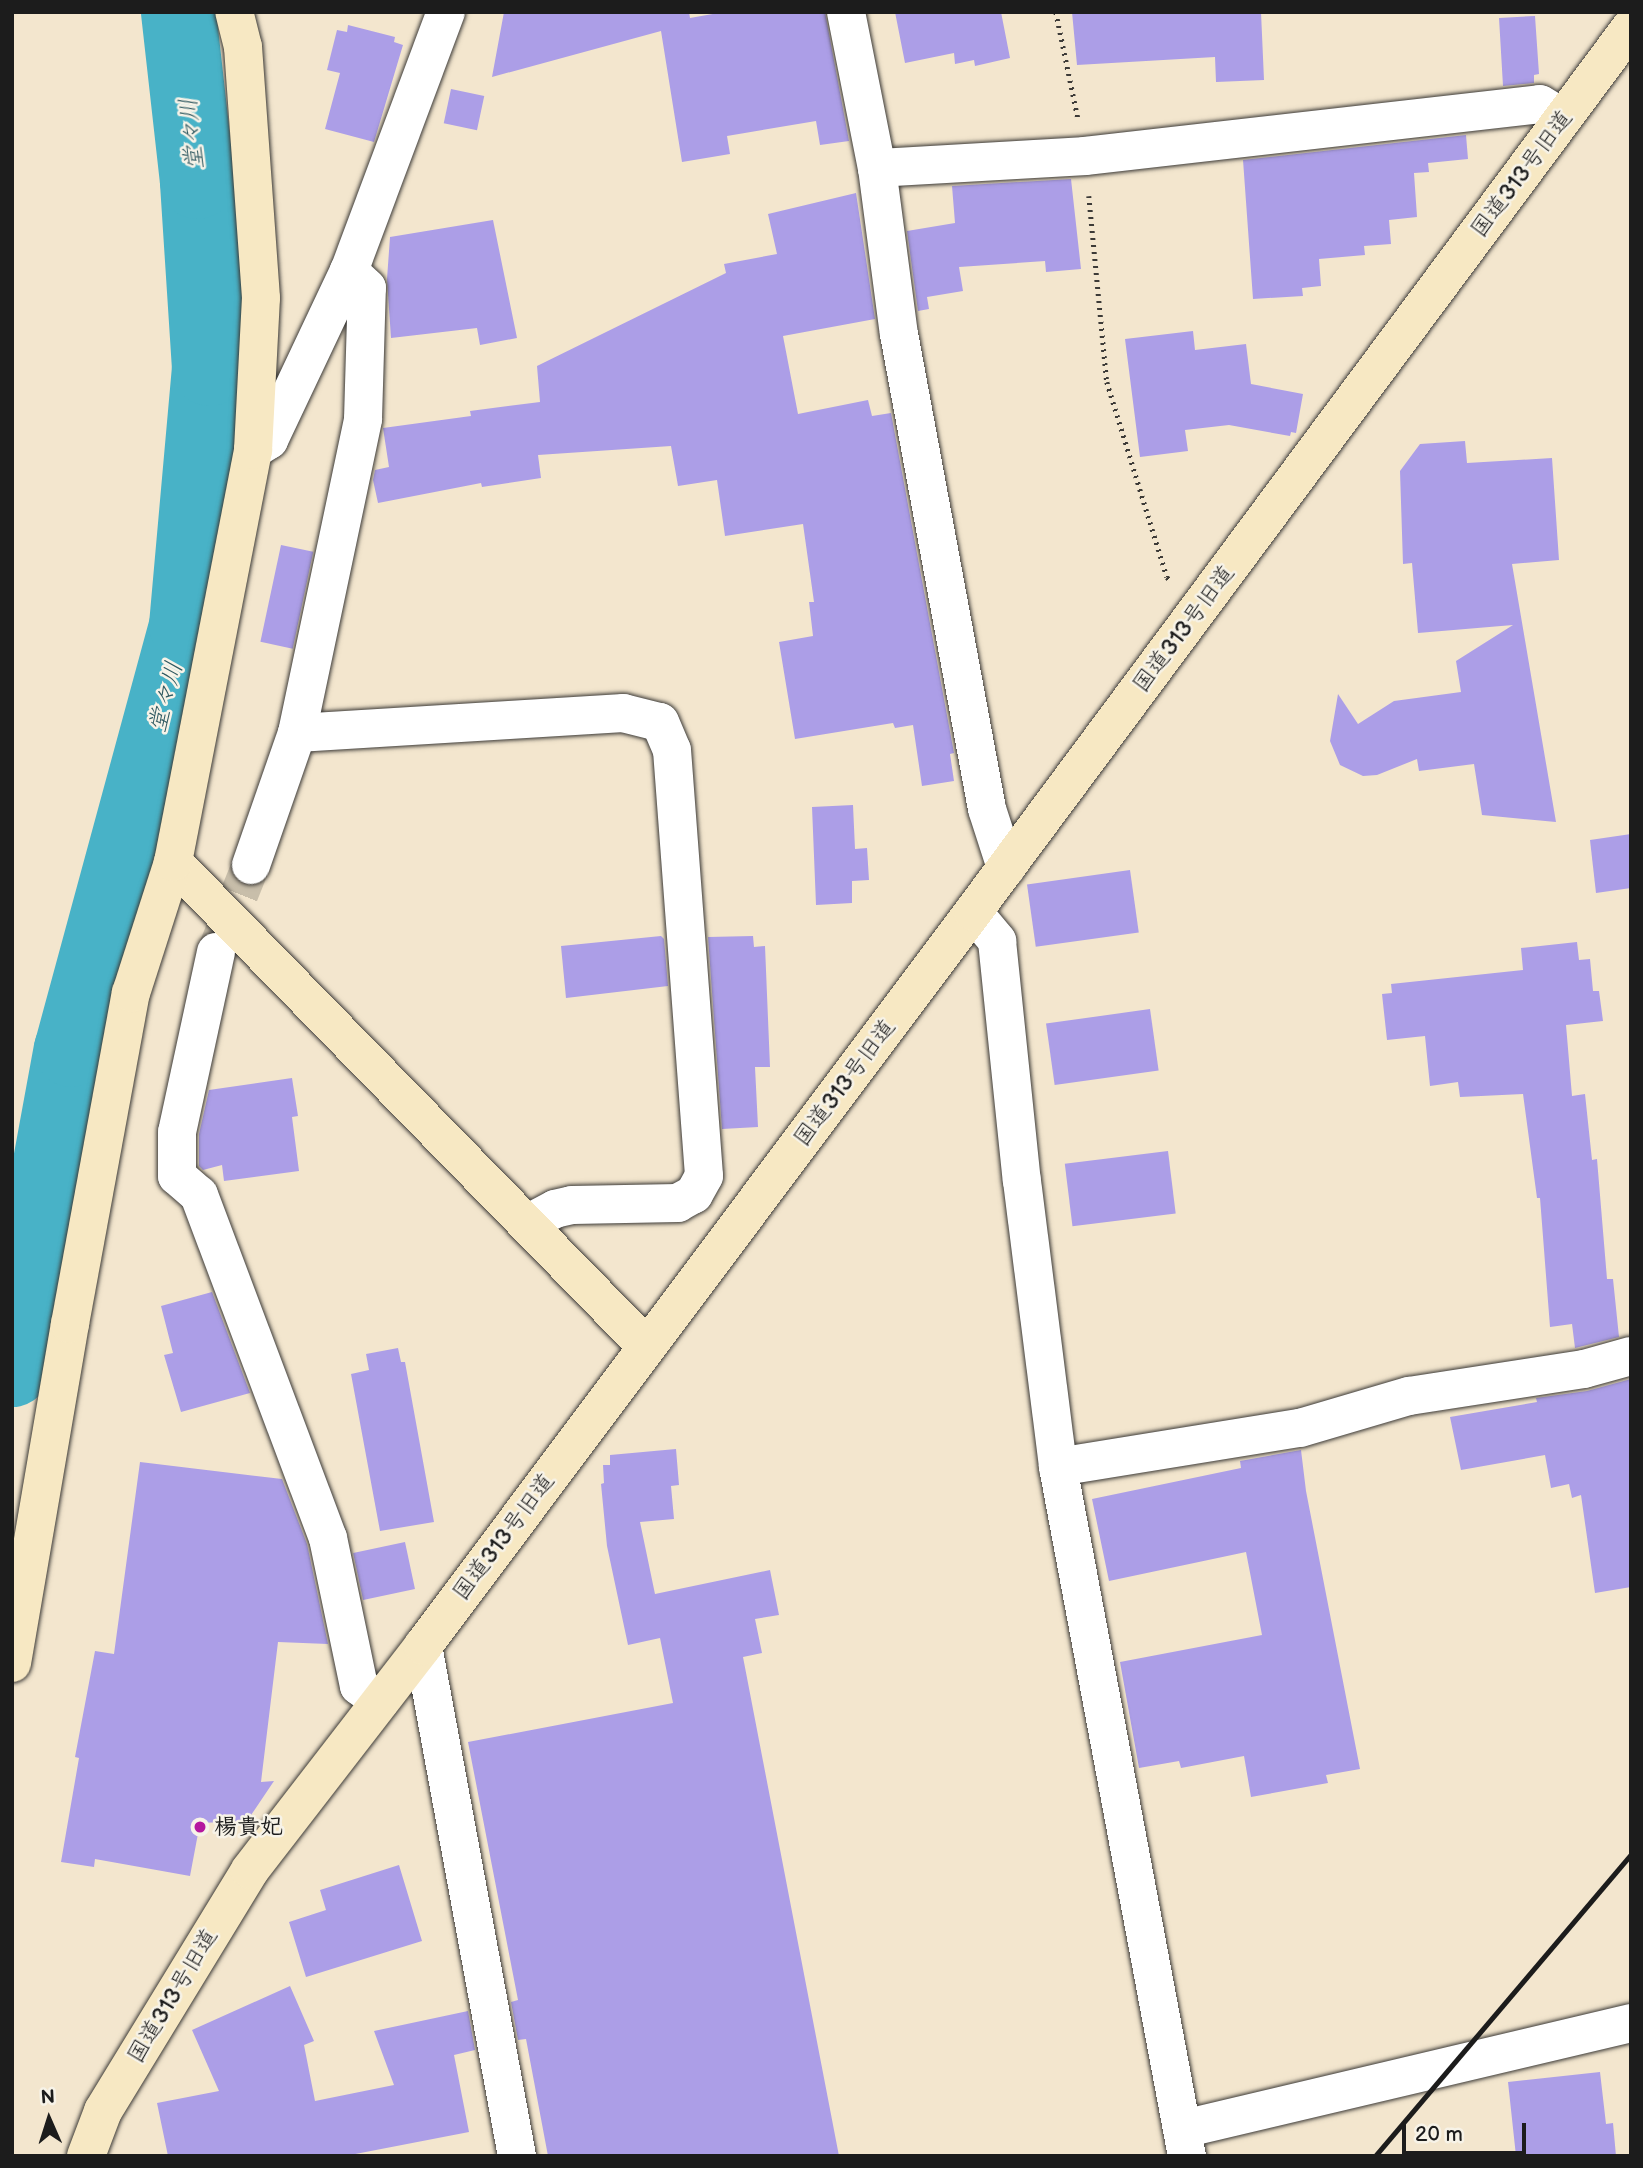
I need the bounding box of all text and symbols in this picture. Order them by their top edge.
water label: 堂々川 [174,97,210,171]
street label: 国道313号旧道 [1465,105,1579,243]
street label: 国道313号旧道 [1127,560,1241,698]
water label: 堂々川 [143,658,189,736]
street label: 国道313号旧道 [788,1014,902,1152]
street label: 国道313号旧道 [447,1468,561,1606]
place label: 楊貴妃 [214,1813,283,1841]
marker: 楊貴妃 [192,1819,208,1835]
street label: 国道313号旧道 [122,1924,224,2068]
north arrow [14,2084,84,2154]
text: N [40,2086,56,2109]
scale bar [1405,2108,1529,2152]
text: 20 m [1415,2122,1463,2147]

